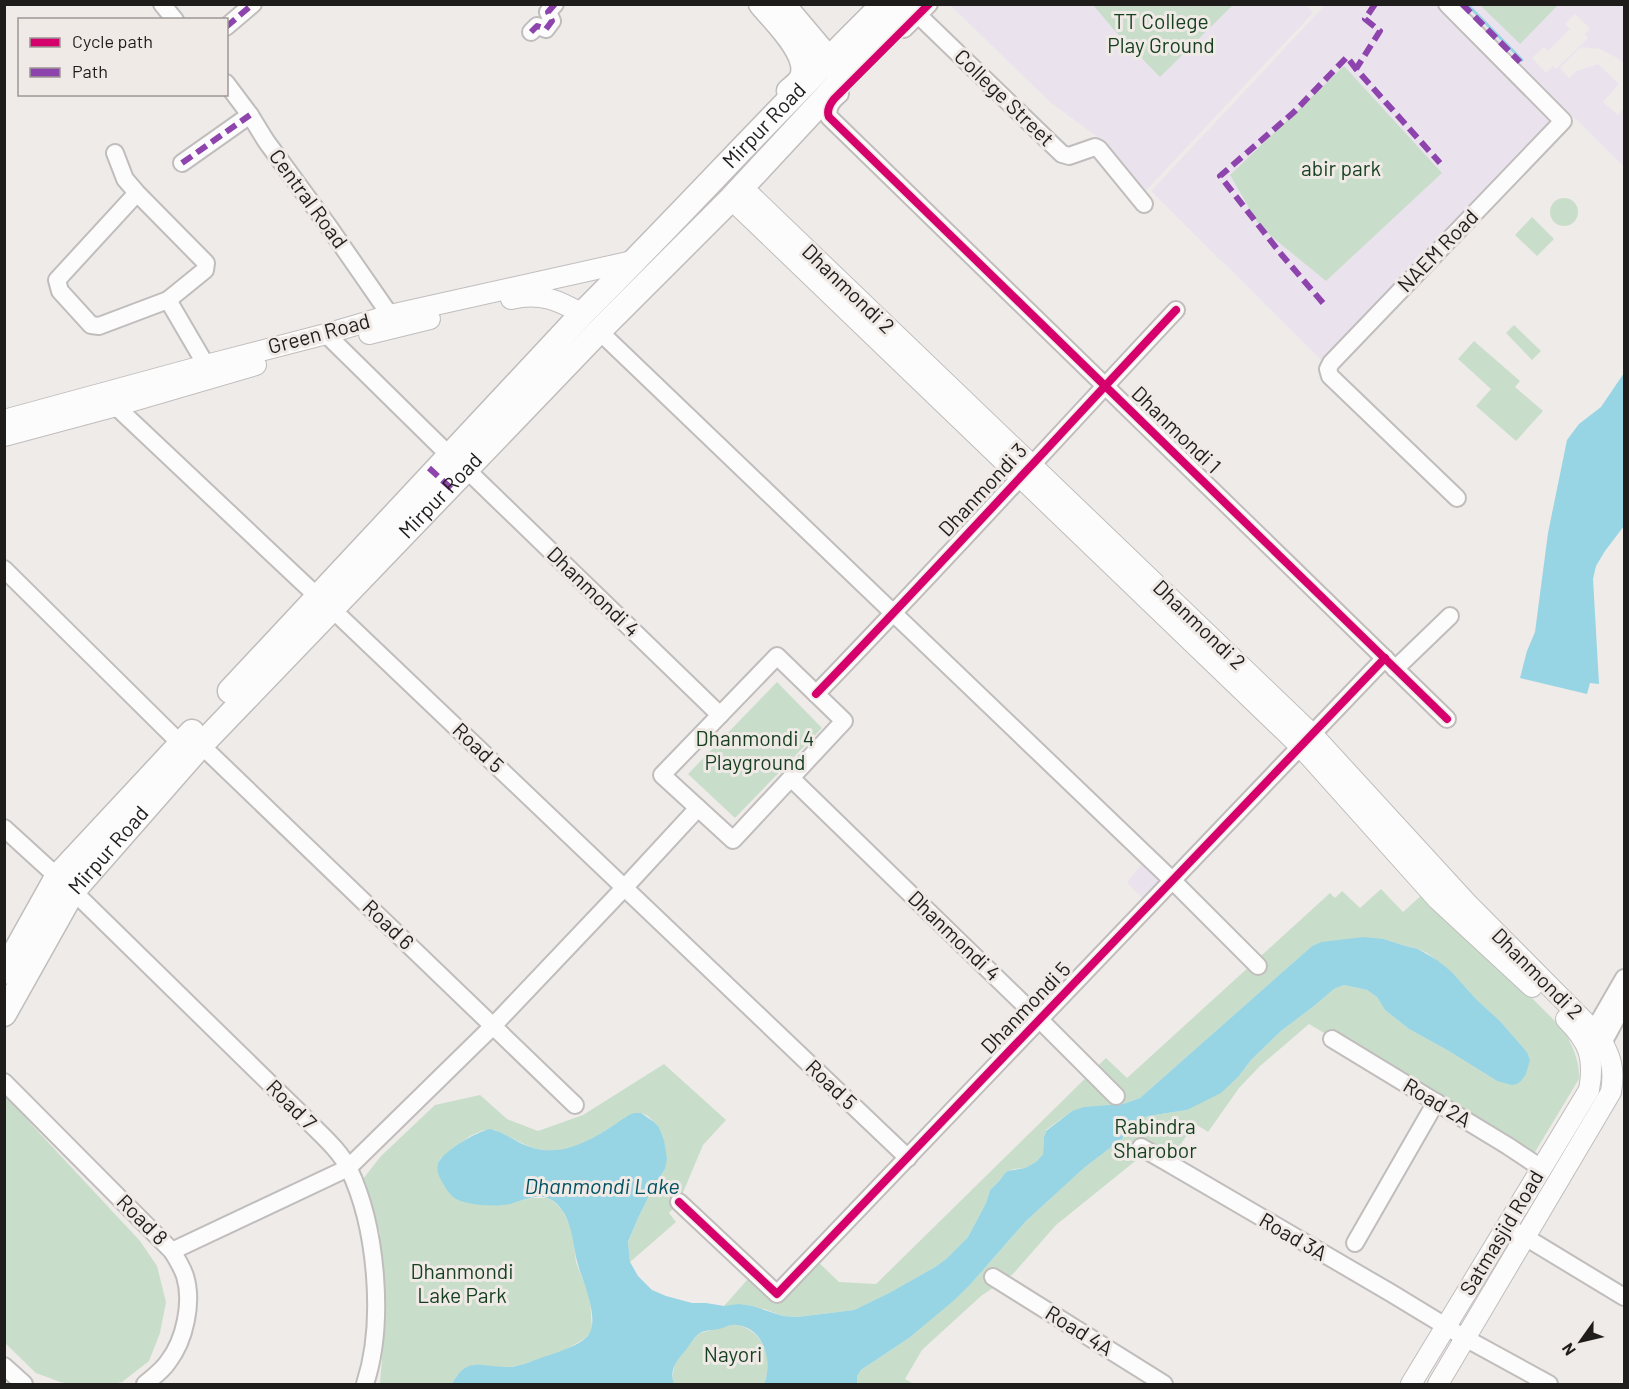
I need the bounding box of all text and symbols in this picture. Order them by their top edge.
park label: TT College Play Ground [1107,8,1215,57]
legend [18,18,228,96]
text: Cycle path [72,30,153,52]
street label: College Street [950,43,1060,151]
text: Path [72,60,108,82]
street label: Mirpur Road [716,77,810,173]
street label: Central Road [265,144,354,253]
park label: abir park [1301,155,1381,180]
street label: NAEM Road [1391,203,1482,297]
street label: Dhanmondi 2 [798,238,900,338]
street label: Green Road [265,307,372,358]
street label: Dhanmondi 1 [1127,380,1227,478]
street label: Dhanmondi 3 [933,437,1031,541]
street label: Mirpur Road [393,447,486,543]
street label: Dhanmondi 4 [543,541,645,641]
street label: Dhanmondi 2 [1149,574,1251,674]
street label: Road 5 [448,717,510,777]
park label: Dhanmondi 4 Playground [696,725,814,774]
street label: Mirpur Road [62,800,153,899]
street label: Dhanmondi 4 [904,885,1006,985]
street label: Road 6 [358,894,420,954]
street label: Dhanmondi 2 [1487,922,1589,1024]
street label: Dhanmondi 5 [975,956,1075,1058]
street label: Road 5 [801,1054,863,1114]
street label: Road 2A [1399,1072,1476,1132]
street label: Road 7 [262,1074,322,1134]
park label: Rabindra Sharobor [1113,1113,1197,1162]
street label: Satmasjid Road [1454,1165,1548,1299]
water label: Dhanmondi Lake [524,1172,680,1198]
street label: Road 8 [112,1188,174,1250]
street label: Road 3A [1255,1206,1332,1265]
park label: Dhanmondi Lake Park [410,1258,514,1307]
street label: Road 4A [1041,1299,1118,1360]
north arrow [1551,1311,1611,1371]
text: N [1557,1340,1579,1359]
park label: Nayori [704,1341,762,1366]

